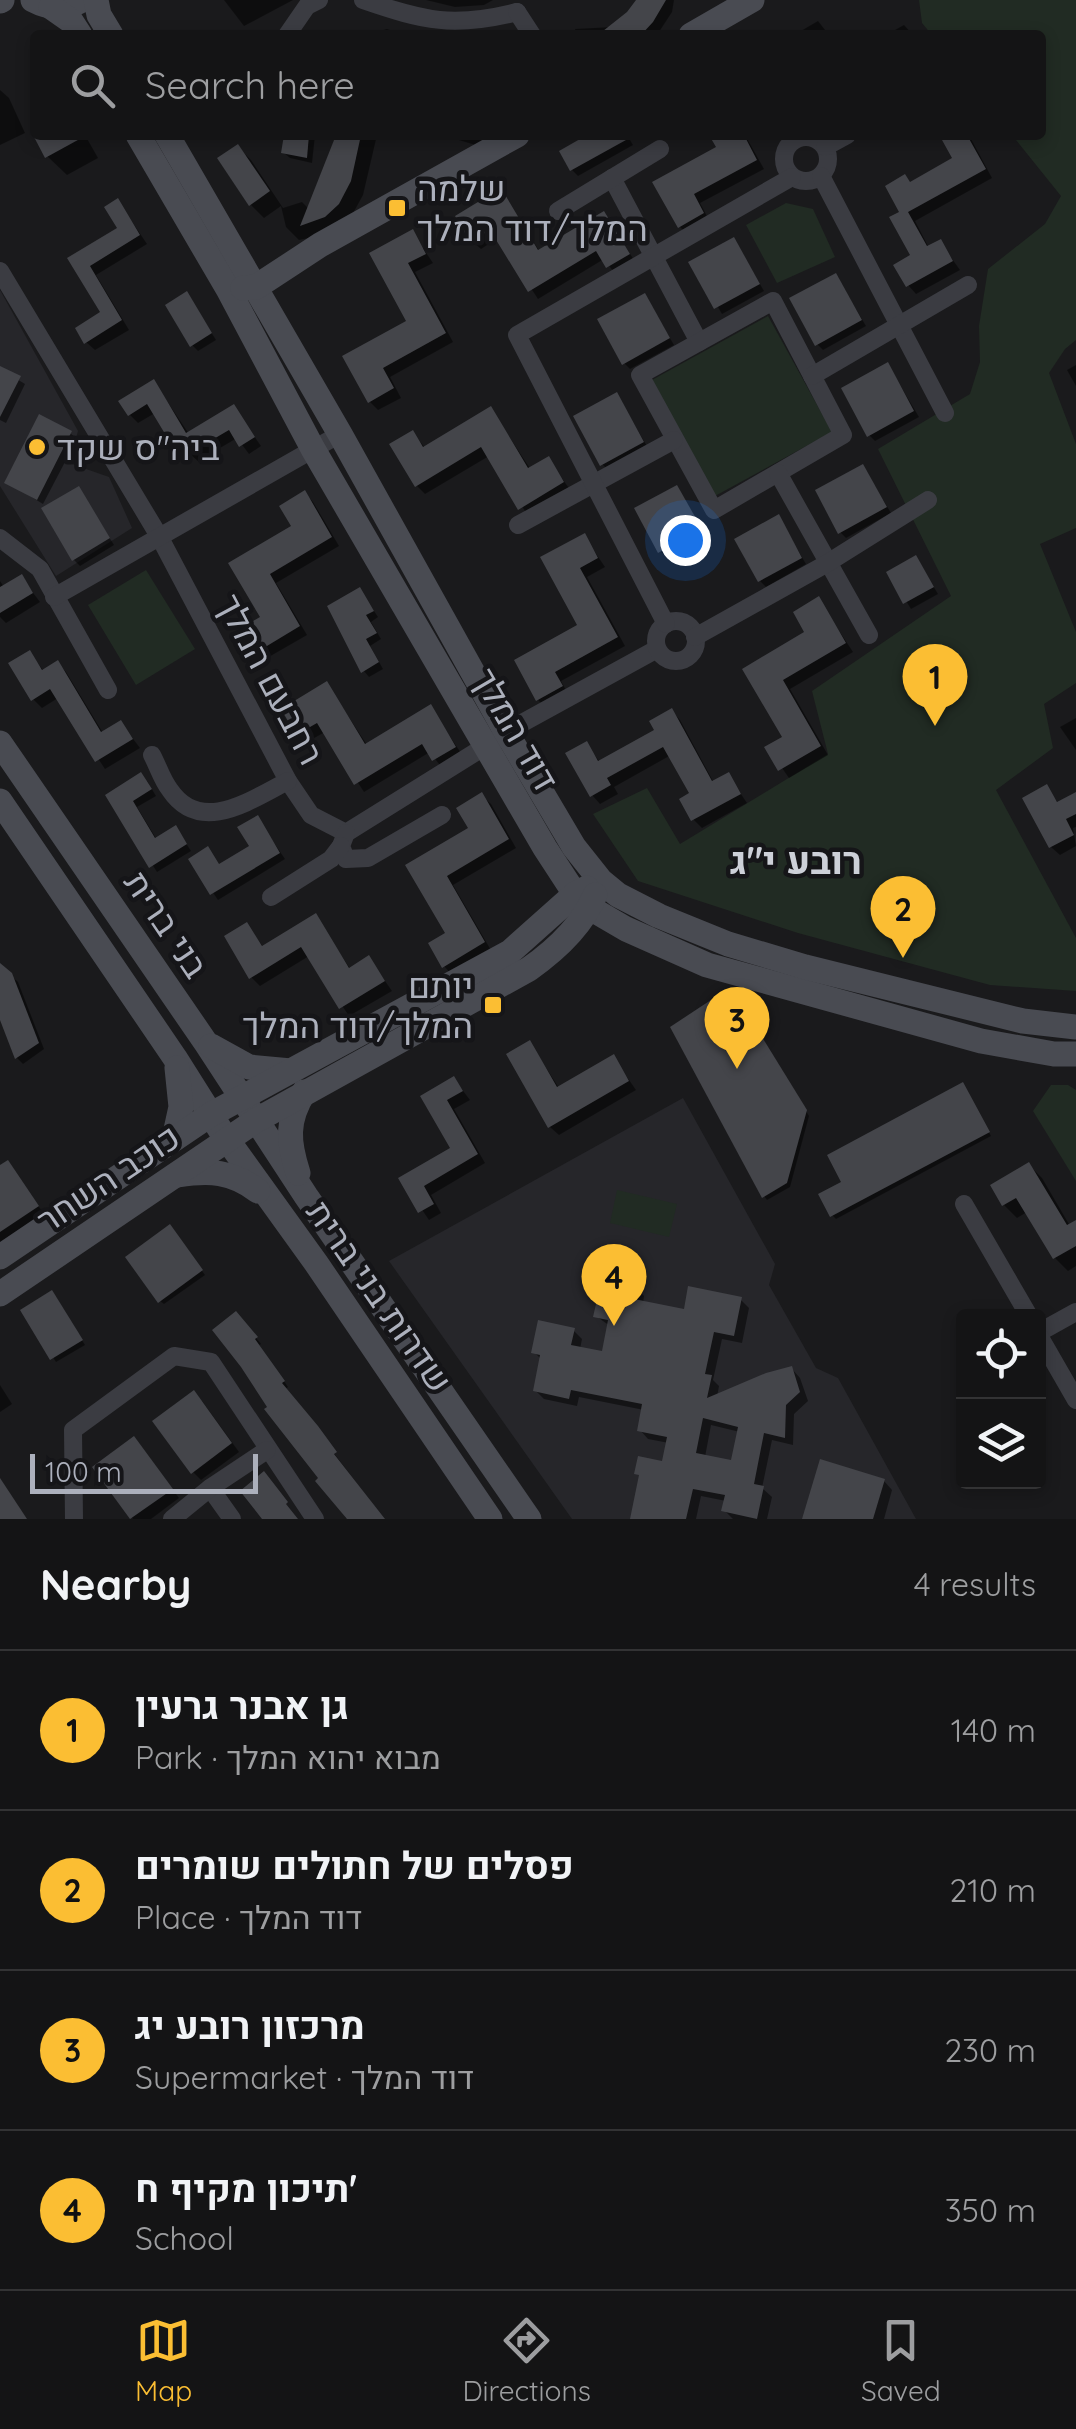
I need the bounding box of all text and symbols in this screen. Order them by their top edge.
search box [30,30,1046,140]
icon: search [65,58,120,113]
text: Search here [145,61,355,109]
place label: שלמה המלך/דוד המלך [417,166,648,250]
marker: שלמה המלך/דוד המלך [386,197,408,219]
place label: ביה"ס שקד [57,425,220,469]
marker: ביה"ס שקד [26,436,48,458]
your location [660,515,711,566]
street label: רחבעם המלך [208,586,334,772]
pin: 1 [902,644,968,726]
street label: דוד המלך [463,660,569,798]
district label: רובע י"ג [730,836,862,884]
street label: בני ברית [115,862,219,986]
pin: 2 [870,876,936,958]
place label: יותם המלך/דוד המלך [242,963,473,1047]
pin: 3 [704,986,770,1069]
marker: יותם המלך/דוד המלך [482,994,504,1016]
street label: כוכב השחר [28,1114,188,1242]
street label: שדרות בני ברית [298,1192,462,1400]
pin: 4 [582,1244,646,1326]
map controls [956,1309,1046,1489]
button: locate [956,1309,1046,1399]
button: layers [956,1399,1046,1489]
scale bar [30,1449,258,1494]
text: 100 m [45,1454,122,1489]
text: Nearby [40,1558,191,1611]
text: 4 results [914,1564,1036,1604]
text: גן אבנר גרעין [135,1681,349,1729]
text: 1 [66,1710,79,1750]
text: 140 m [951,1710,1036,1750]
text: Park · מבוא יהוא המלך [135,1737,441,1777]
text: פסלים של חתולים שומרים [135,1841,574,1889]
text: 2 [63,1870,82,1910]
text: 210 m [949,1870,1036,1910]
text: Place · דוד המלך [135,1897,362,1937]
text: מרכזון רובע יג [135,2001,365,2049]
text: 3 [64,2030,81,2070]
text: 230 m [945,2030,1036,2070]
text: Supermarket · דוד המלך [135,2057,474,2097]
text: תיכון מקיף ח' [135,2164,357,2212]
text: 4 [63,2190,82,2230]
text: 350 m [945,2190,1036,2230]
text: School [135,2218,234,2258]
tab: Map [135,2313,192,2408]
tab: Directions [462,2313,591,2408]
tab: Saved [861,2313,941,2408]

